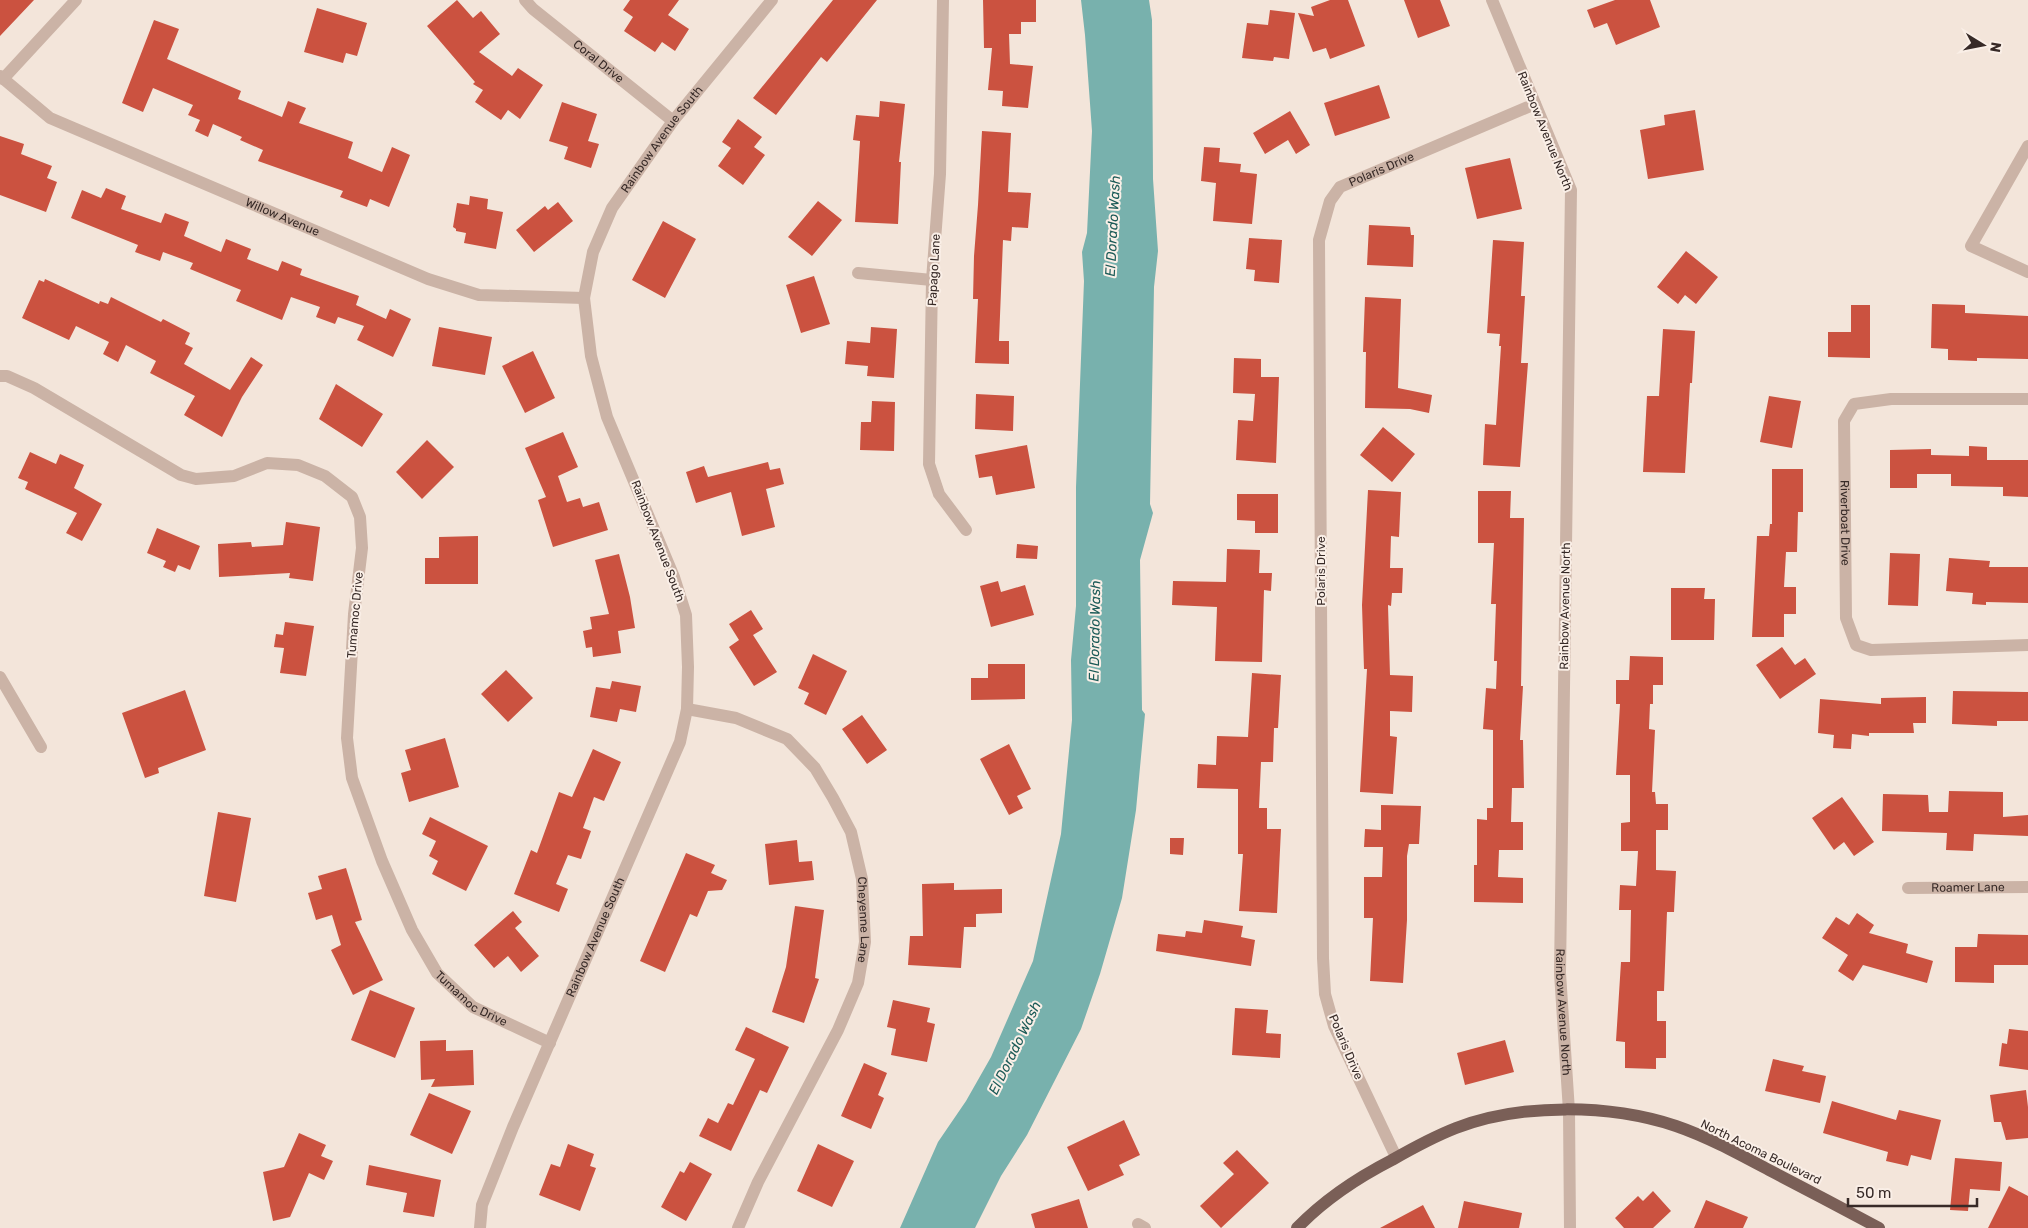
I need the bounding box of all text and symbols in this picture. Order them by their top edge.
north arrow [1958,20,2008,70]
street label: Coral Drive [570,37,627,86]
text: N [1986,41,2005,54]
street label: Rainbow Avenue North [1515,69,1575,193]
street label: Rainbow Avenue South [618,83,706,195]
street label: Polaris Drive [1347,149,1416,189]
water label: El Dorado Wash [1102,175,1124,277]
street label: Willow Avenue [243,195,322,239]
street label: Papago Lane [925,233,943,306]
street label: Rainbow Avenue South [628,478,688,604]
street label: Riverboat Drive [1838,480,1852,566]
street label: Polaris Drive [1314,536,1328,606]
street label: Rainbow Avenue North [1557,542,1573,670]
street label: Tumamoc Drive [344,571,366,659]
water label: El Dorado Wash [1086,580,1104,682]
street label: Rainbow Avenue South [563,875,627,999]
street label: Cheyenne Lane [854,876,872,964]
street label: Roamer Lane [1931,880,2005,895]
street label: Rainbow Avenue North [1553,948,1574,1076]
street label: Tumamoc Drive [432,968,510,1029]
water label: El Dorado Wash [985,999,1045,1097]
street label: Polaris Drive [1326,1012,1366,1082]
street label: North Acoma Boulevard [1698,1117,1824,1187]
scale bar [1848,1176,1977,1208]
text: 50 m [1856,1184,1891,1202]

